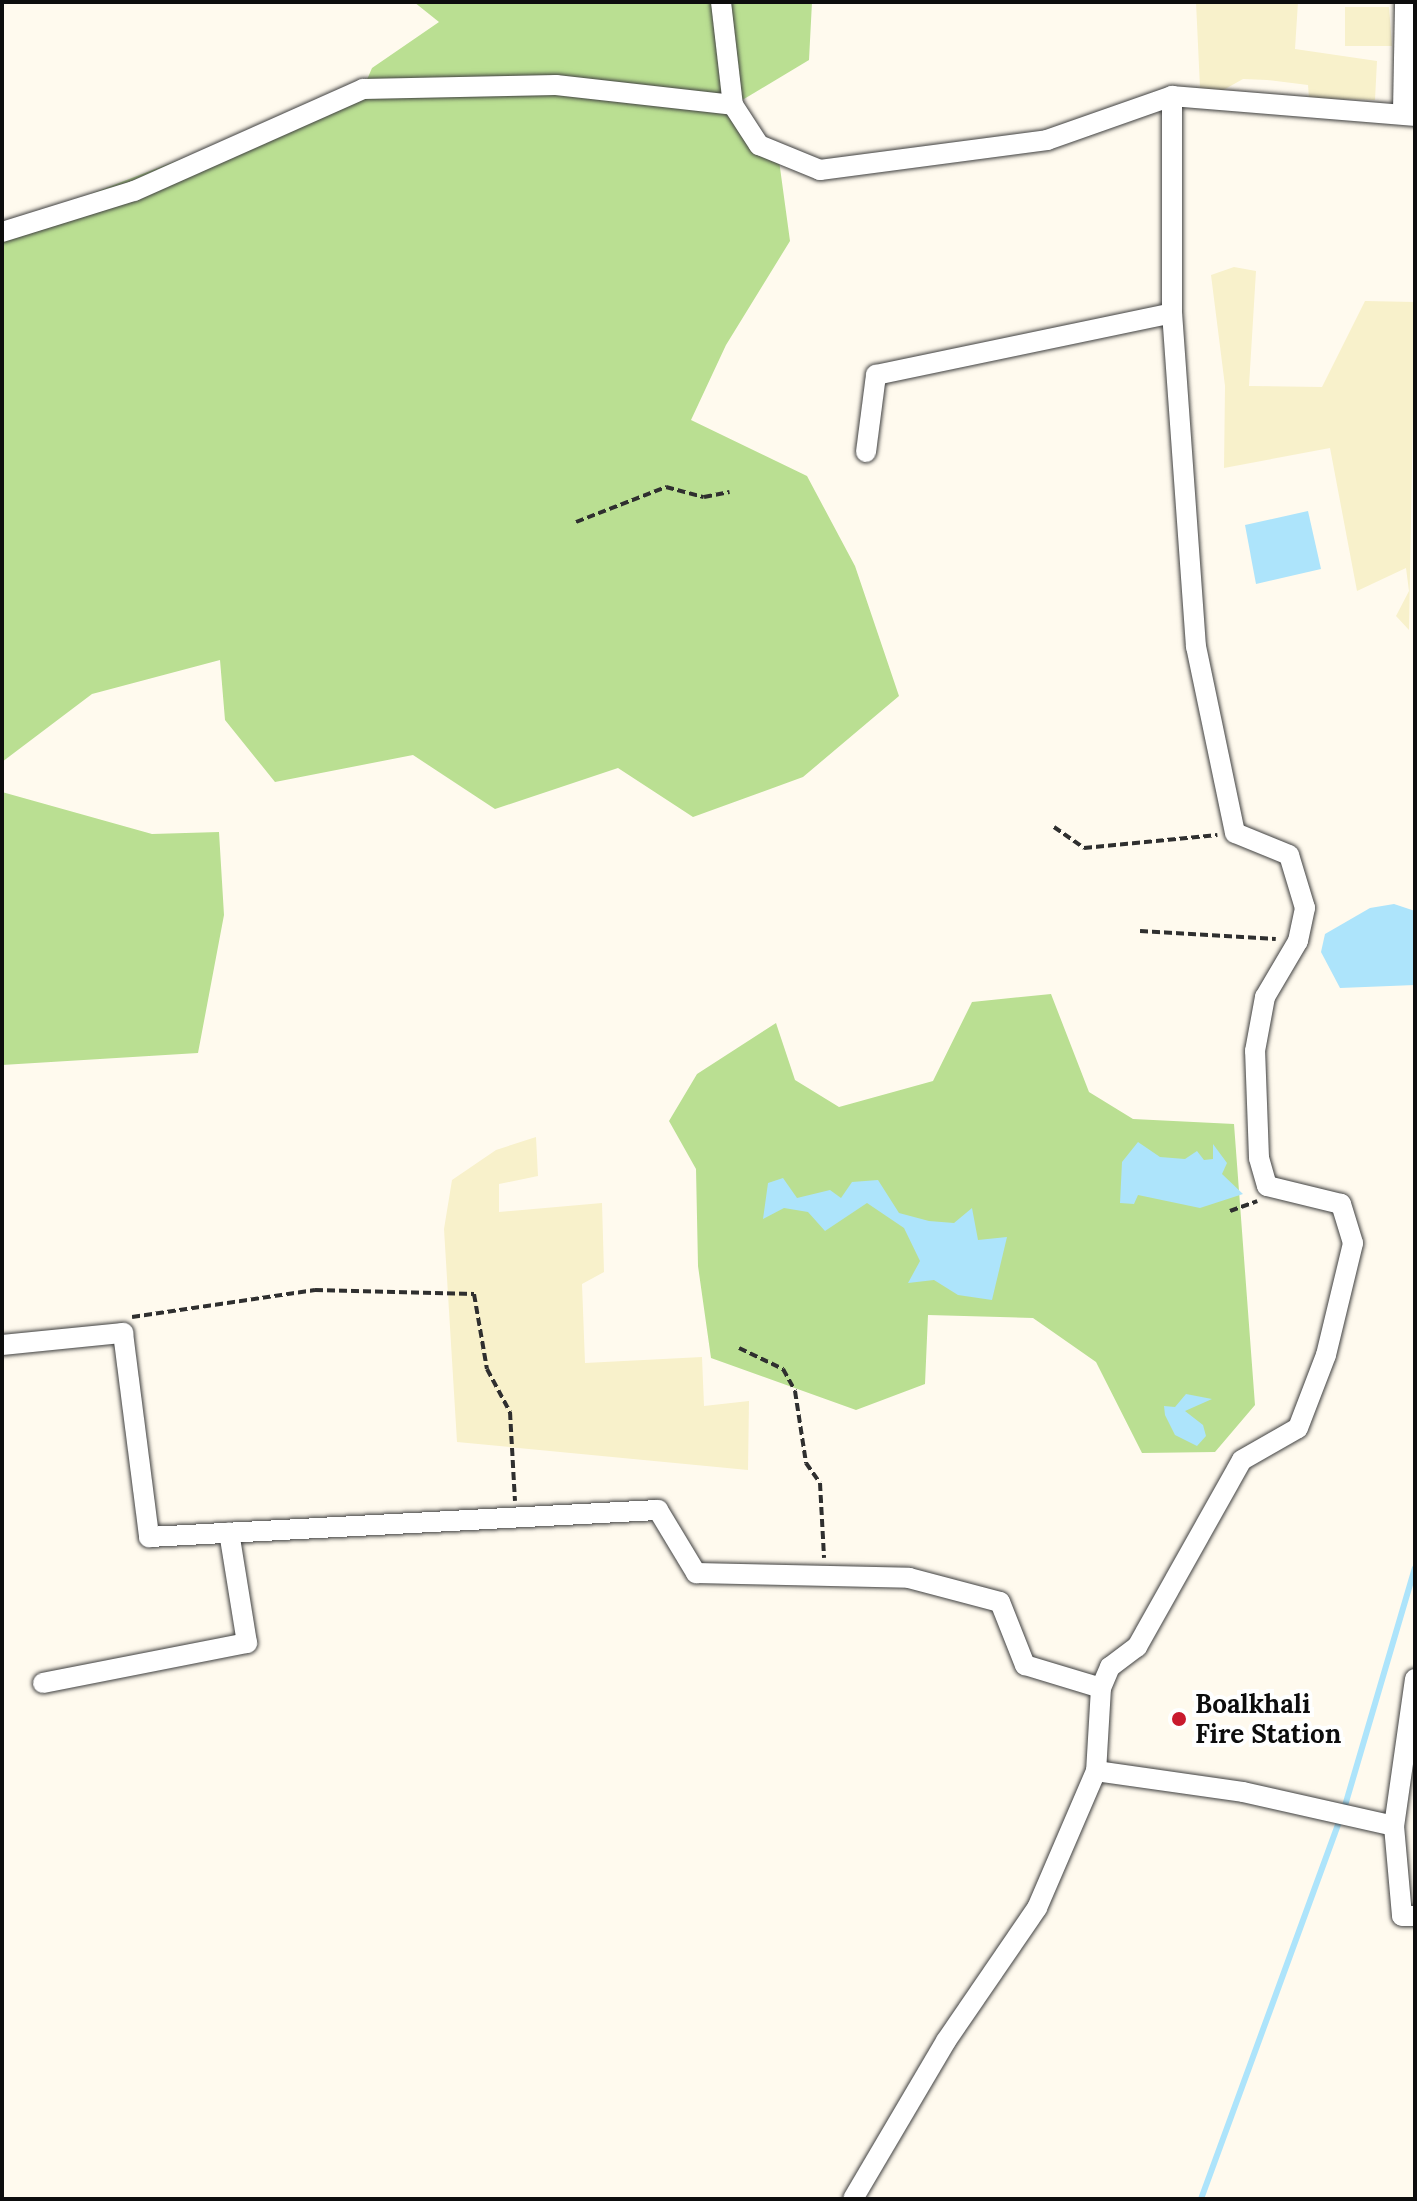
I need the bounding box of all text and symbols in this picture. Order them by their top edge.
place label: Boalkhali Fire Station [1195,1688,1341,1750]
marker: Boalkhali Fire Station [1170,1710,1188,1728]

